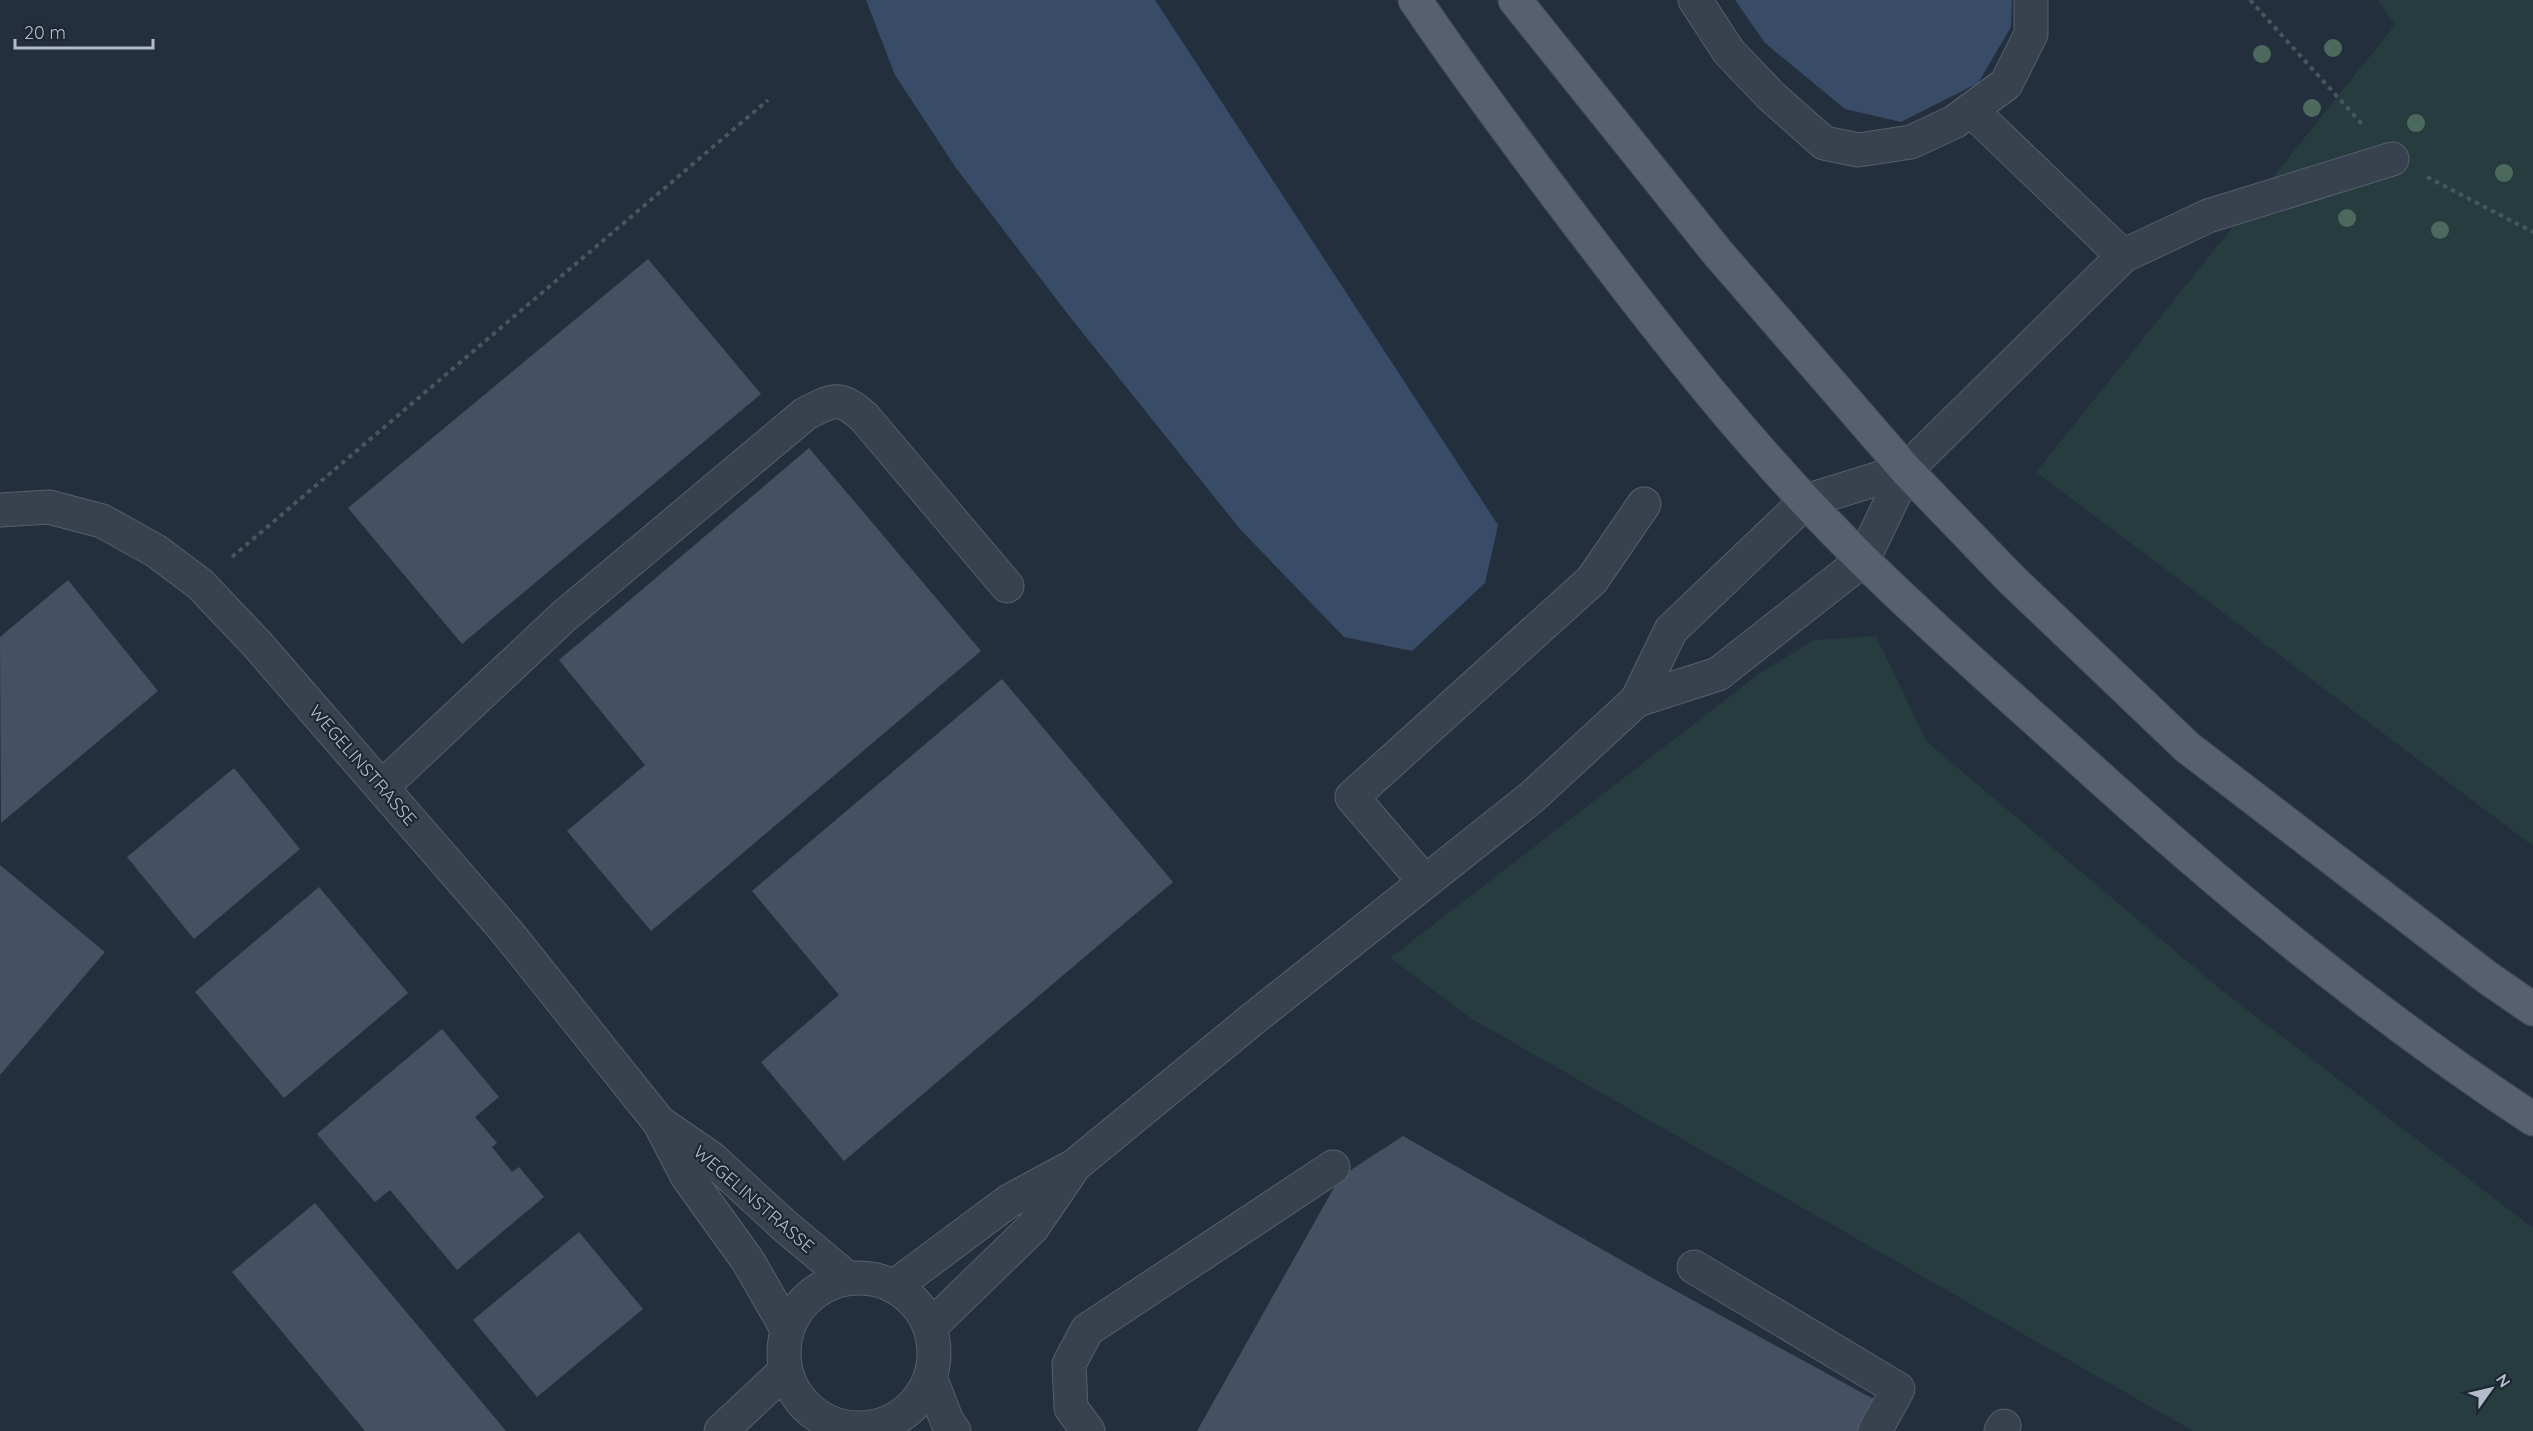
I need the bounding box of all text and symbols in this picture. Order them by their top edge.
scale bar [15,12,153,50]
text: 20 m [24,21,66,44]
street label: WEGELINSTRASSE [304,700,422,830]
street label: WEGELINSTRASSE [689,1140,819,1258]
north arrow [2461,1359,2521,1419]
text: N [2492,1370,2515,1391]

